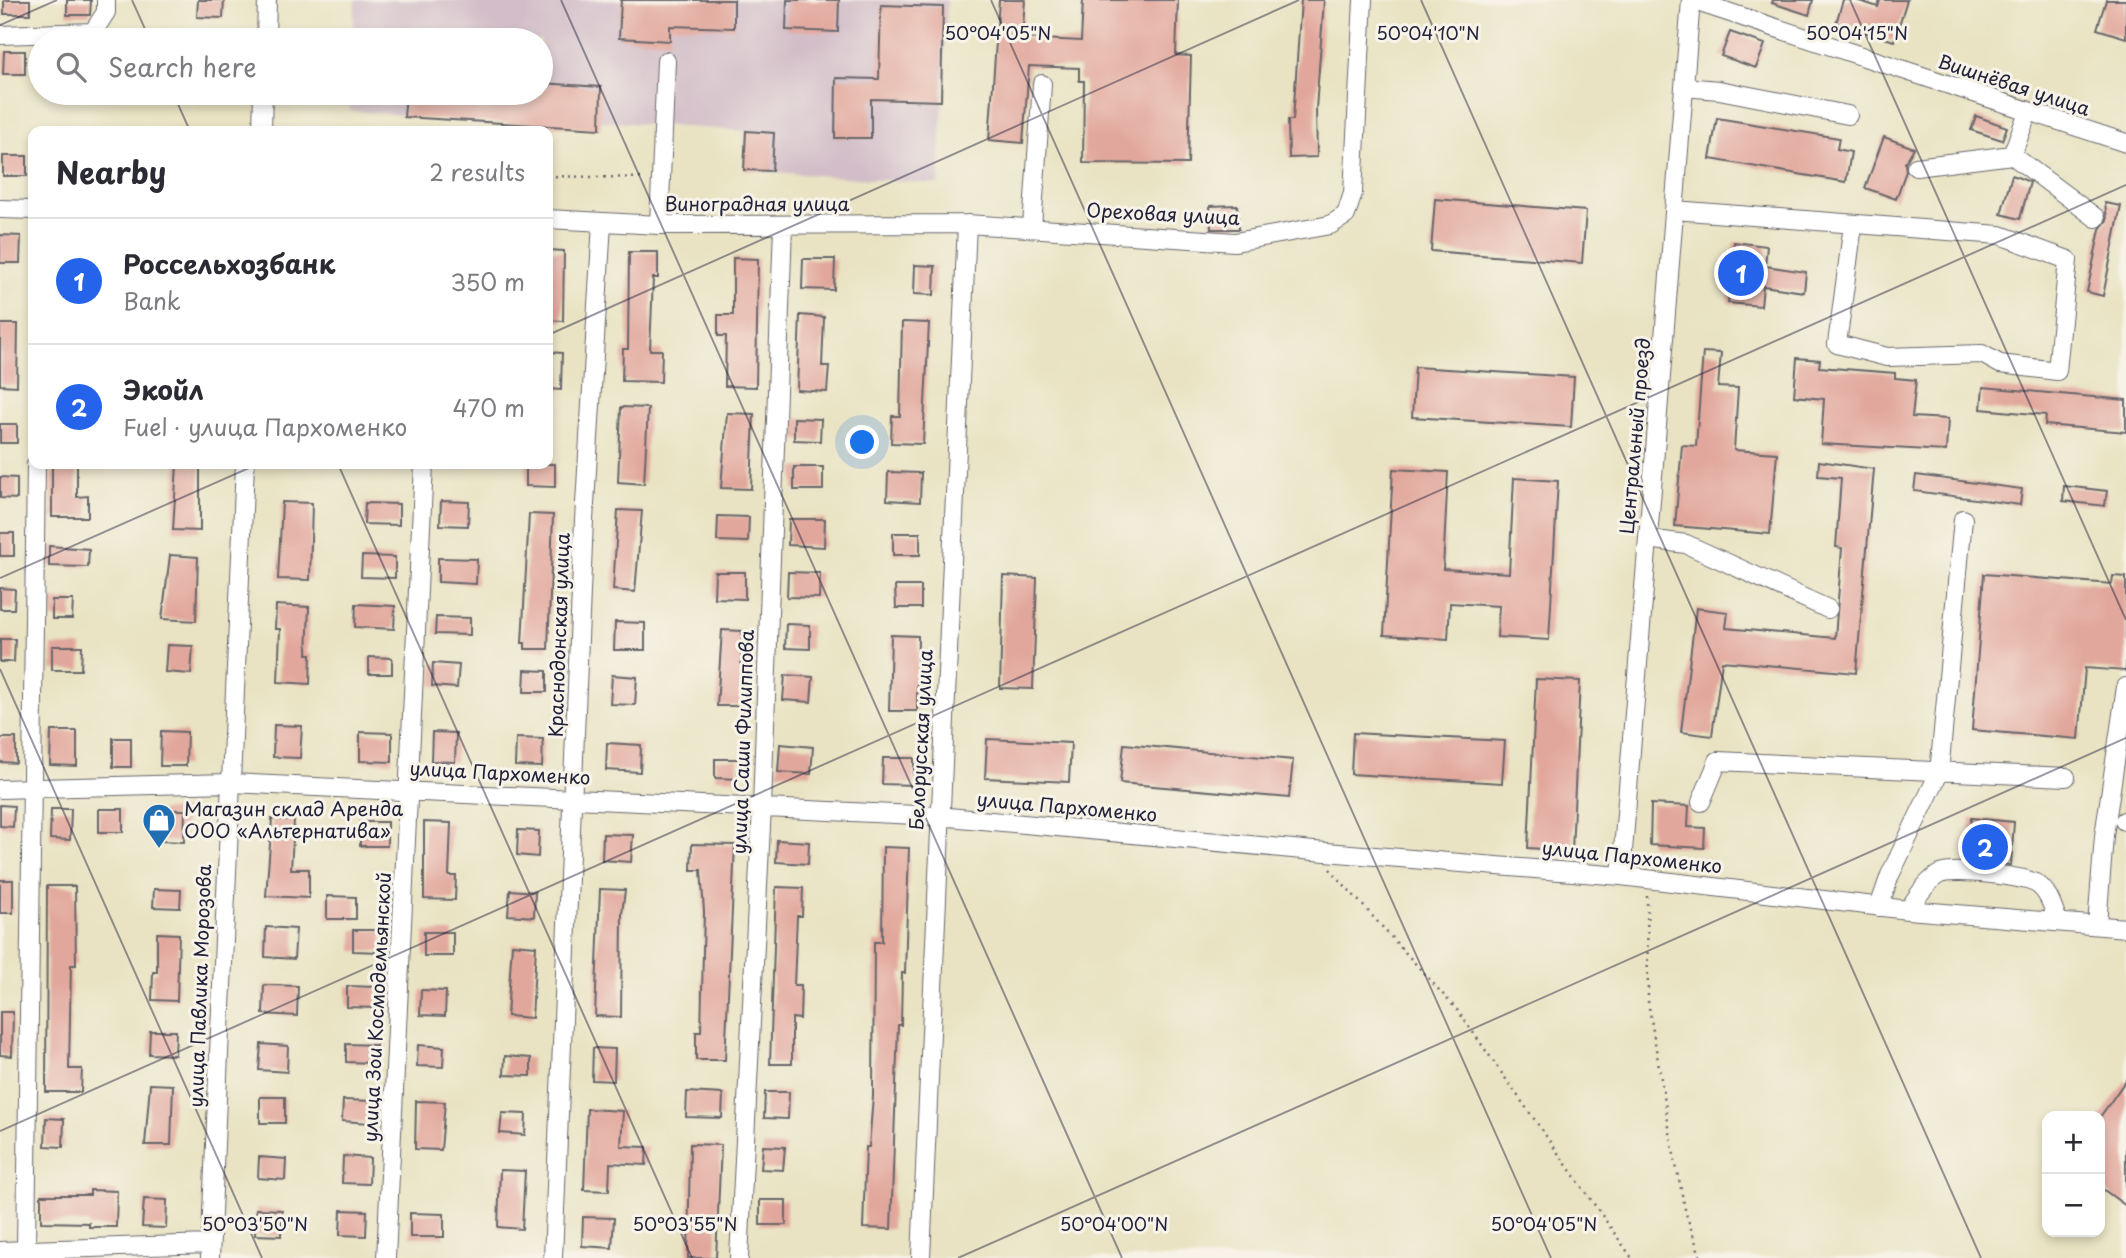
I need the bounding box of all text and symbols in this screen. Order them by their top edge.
text: 50°04'05"N [945,19,1051,46]
text: 50°04'10"N [1376,19,1480,46]
text: 50°04'15"N [1806,19,1908,46]
search box [28,28,553,105]
street label: Вишнёвая улица [1935,46,2094,122]
text: Search here [108,47,257,86]
icon: search [52,48,90,86]
text: Nearby [56,149,166,194]
text: 2 results [429,154,525,189]
street label: Виноградная улица [664,189,850,217]
street label: Ореховая улица [1086,195,1241,231]
text: Россельхозбанк [123,244,335,283]
pin: 1 [1718,247,1764,299]
text: 1 [74,264,85,299]
text: 350 m [450,264,525,299]
text: Bank [123,283,181,318]
street label: Центральный проезд [1611,337,1657,535]
text: Экойл [123,370,204,409]
text: 2 [71,390,87,425]
text: 470 m [452,390,525,425]
text: Fuel · улица Пархоменко [123,409,407,444]
your location [845,425,879,459]
street label: Краснодонская улица [540,532,576,738]
street label: улица Саши Филиппова [724,629,760,855]
street label: Белорусская улица [901,649,939,831]
street label: улица Пархоменко [409,753,591,791]
street label: улица Пархоменко [976,784,1158,828]
place label: Магазин склад Аренда ООО «Альтернатива» [184,794,403,844]
shop icon: Магазин склад Аренда ООО «Альтернатива» [140,801,178,850]
pin: 2 [1962,821,2008,873]
street label: улица Пархоменко [1541,833,1724,879]
street label: улица Павлика Морозова [181,864,217,1108]
street label: улица Зои Космодемьянской [355,871,397,1143]
map controls [2042,1111,2105,1237]
button: + [2042,1111,2105,1174]
button: − [2042,1174,2105,1237]
text: 50°03'50"N [202,1210,308,1237]
text: 50°03'55"N [633,1210,738,1237]
text: 50°04'00"N [1060,1210,1168,1237]
text: 50°04'05"N [1491,1210,1597,1237]

